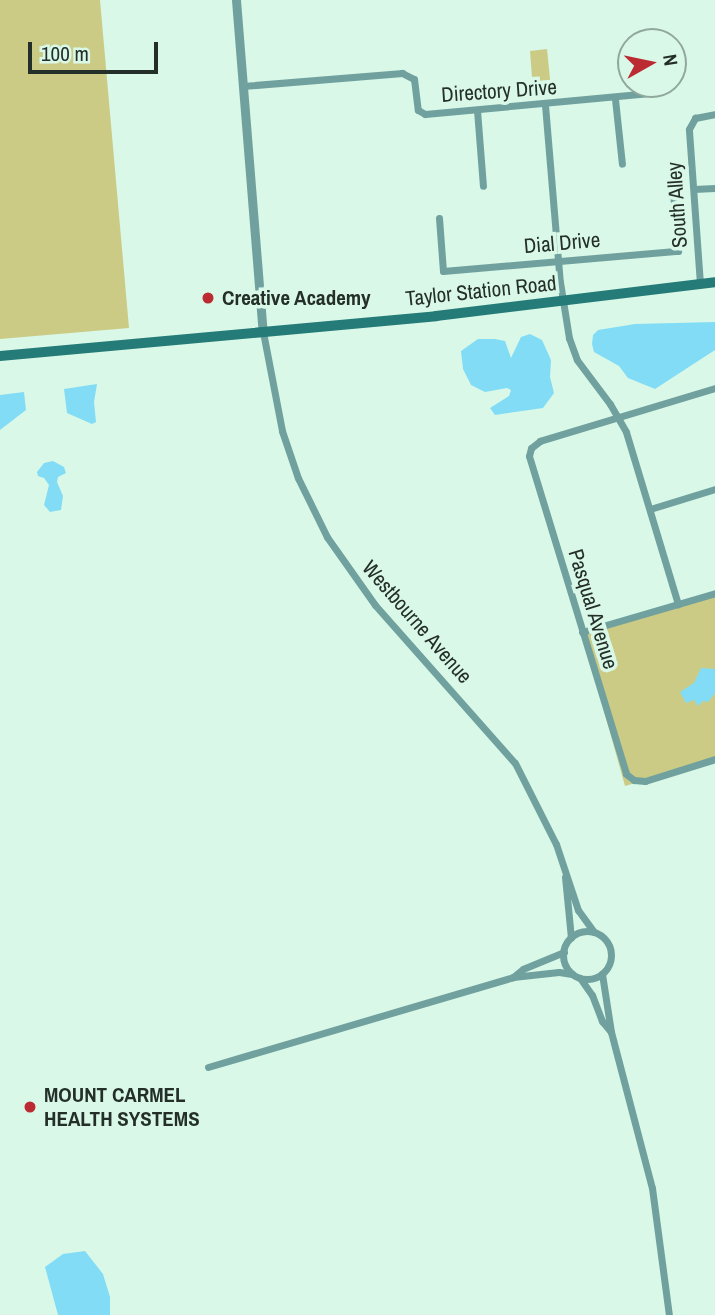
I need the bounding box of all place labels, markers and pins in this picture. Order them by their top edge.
place label: Creative Academy [222,285,371,311]
marker: Creative Academy [200,290,216,306]
place label: MOUNT CARMEL HEALTH SYSTEMS [44,1082,200,1132]
marker: MOUNT CARMEL HEALTH SYSTEMS [22,1099,38,1115]

